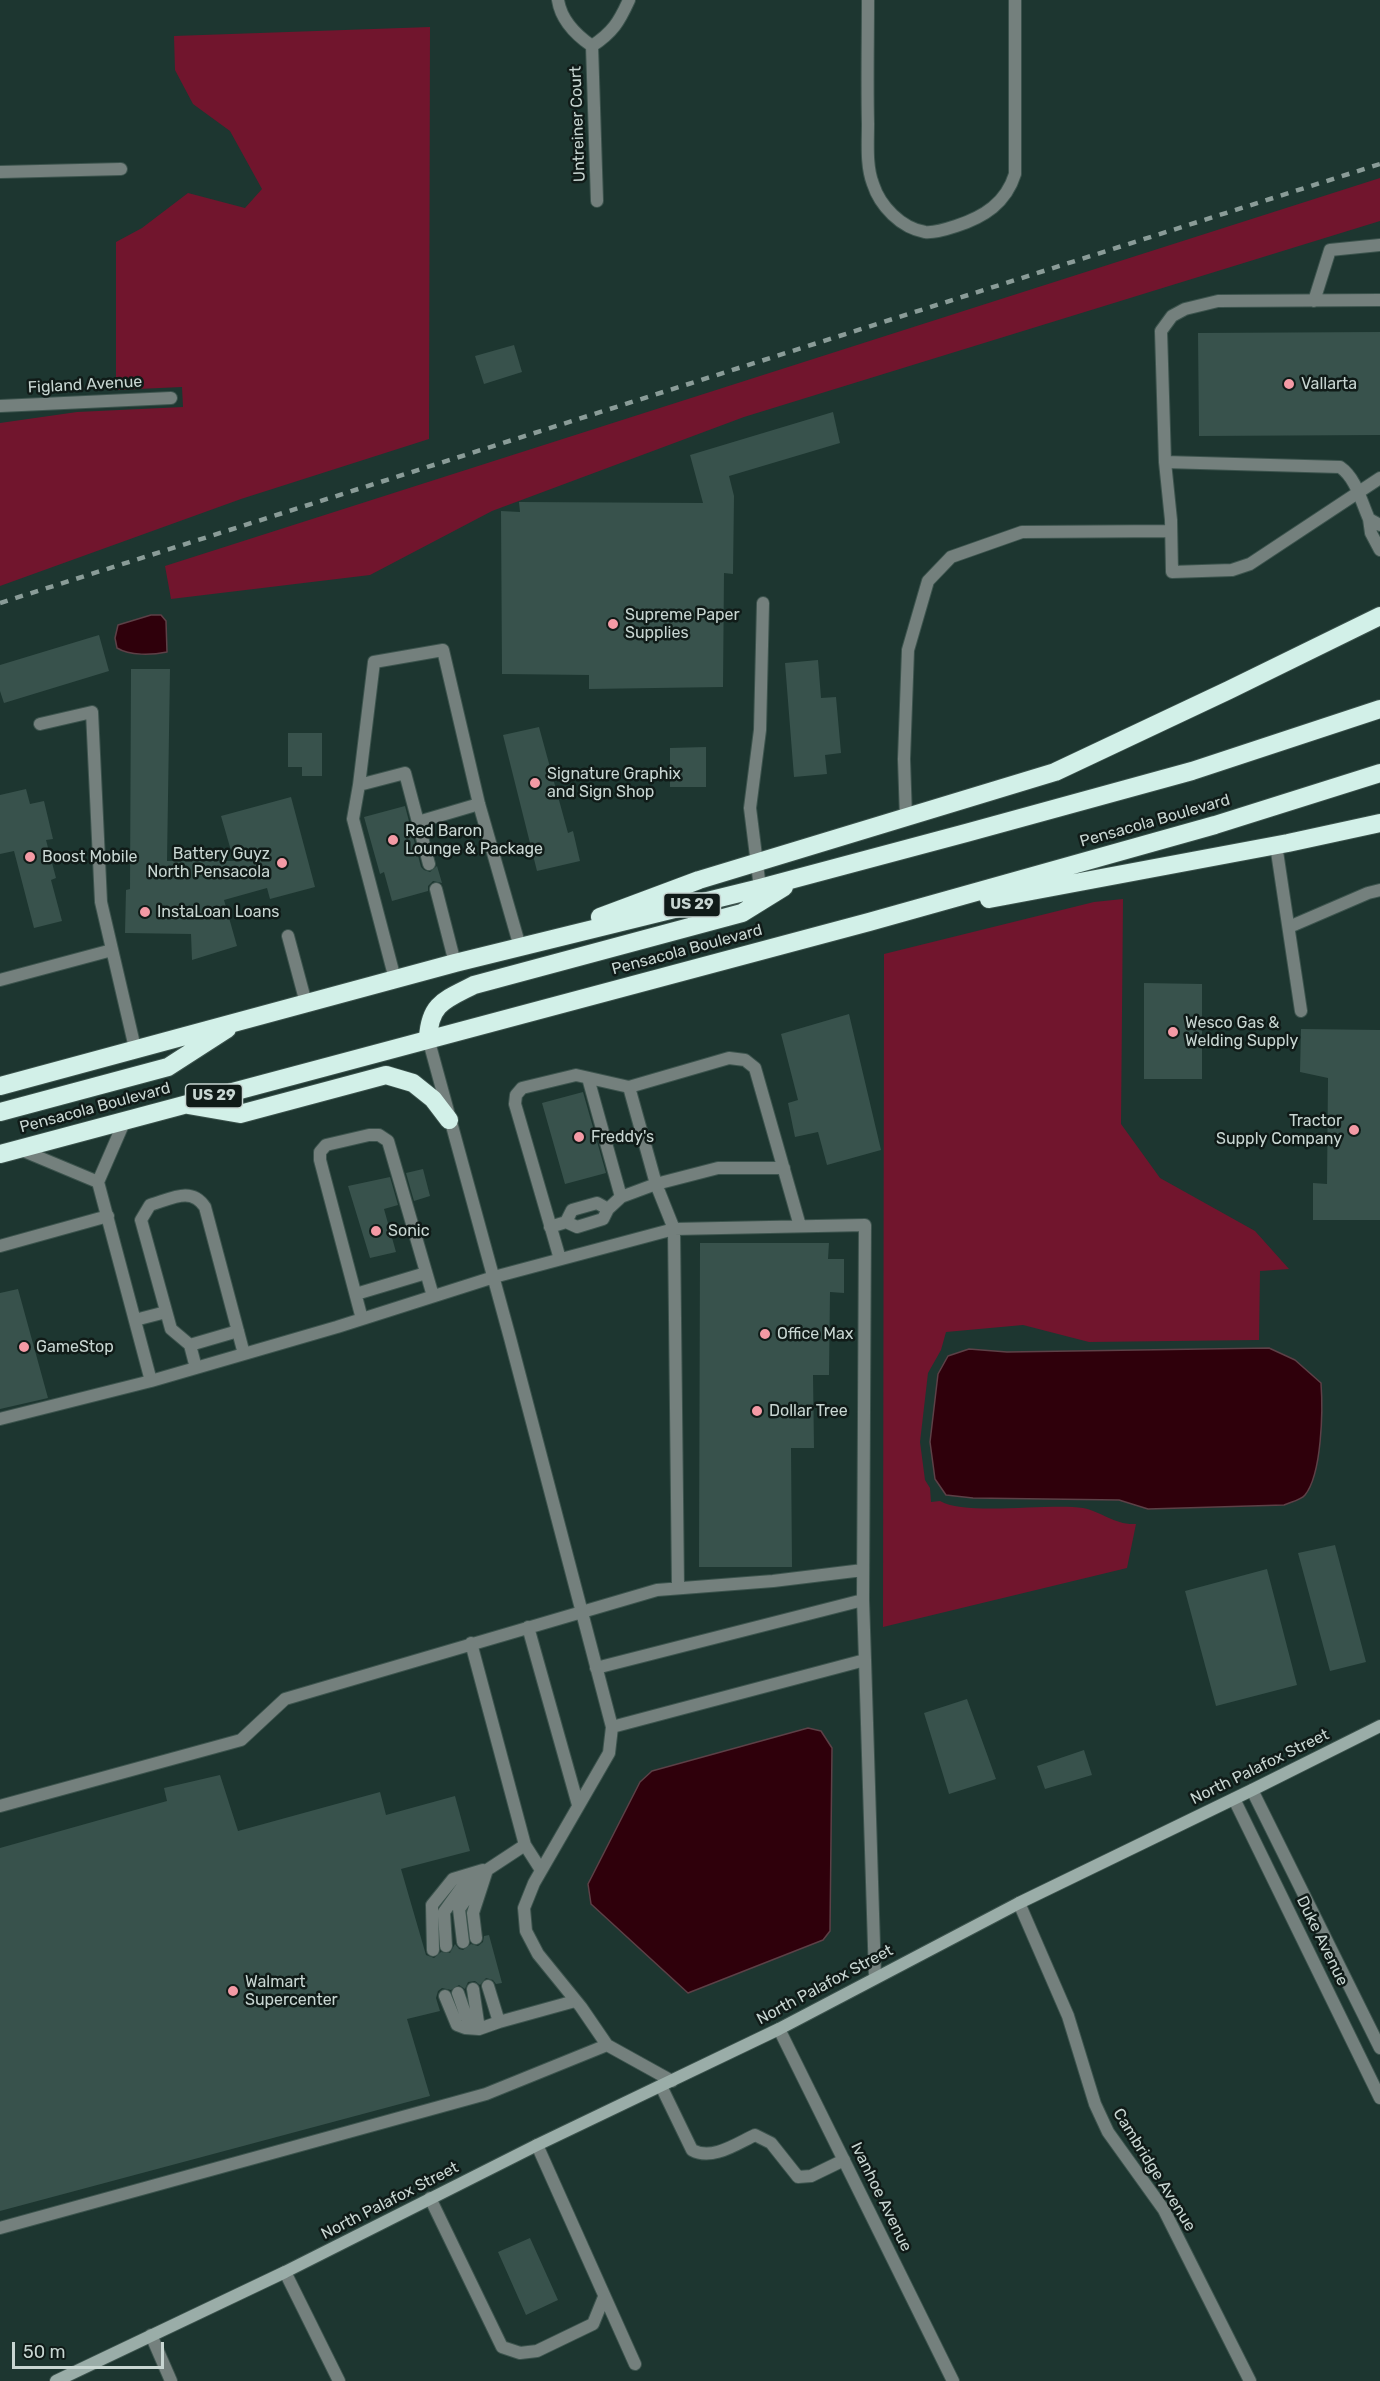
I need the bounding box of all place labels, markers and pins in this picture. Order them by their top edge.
place label: Vallarta [1301,374,1357,394]
marker: Vallarta [1282,377,1296,391]
place label: Supreme Paper Supplies [625,605,740,643]
marker: Supreme Paper Supplies [606,617,620,631]
place label: Signature Graphix and Sign Shop [547,764,681,802]
marker: Signature Graphix and Sign Shop [528,776,542,790]
place label: Red Baron Lounge & Package [405,821,543,859]
marker: Red Baron Lounge & Package [386,833,400,847]
place label: Battery Guyz North Pensacola [147,844,270,882]
place label: Boost Mobile [42,847,138,867]
marker: Boost Mobile [23,850,37,864]
marker: Battery Guyz North Pensacola [275,856,289,870]
place label: InstaLoan Loans [157,902,279,922]
marker: InstaLoan Loans [138,905,152,919]
place label: Wesco Gas & Welding Supply [1185,1013,1298,1051]
marker: Wesco Gas & Welding Supply [1166,1025,1180,1039]
place label: Tractor Supply Company [1216,1111,1342,1149]
marker: Tractor Supply Company [1347,1123,1361,1137]
place label: Freddy's [591,1127,654,1147]
marker: Freddy's [572,1130,586,1144]
place label: Sonic [388,1221,430,1241]
marker: Sonic [369,1224,383,1238]
place label: Office Max [777,1324,853,1344]
marker: Office Max [758,1327,772,1341]
place label: GameStop [36,1337,114,1357]
marker: GameStop [17,1340,31,1354]
place label: Dollar Tree [769,1401,848,1421]
marker: Dollar Tree [750,1404,764,1418]
place label: Walmart Supercenter [245,1972,338,2010]
marker: Walmart Supercenter [226,1984,240,1998]

